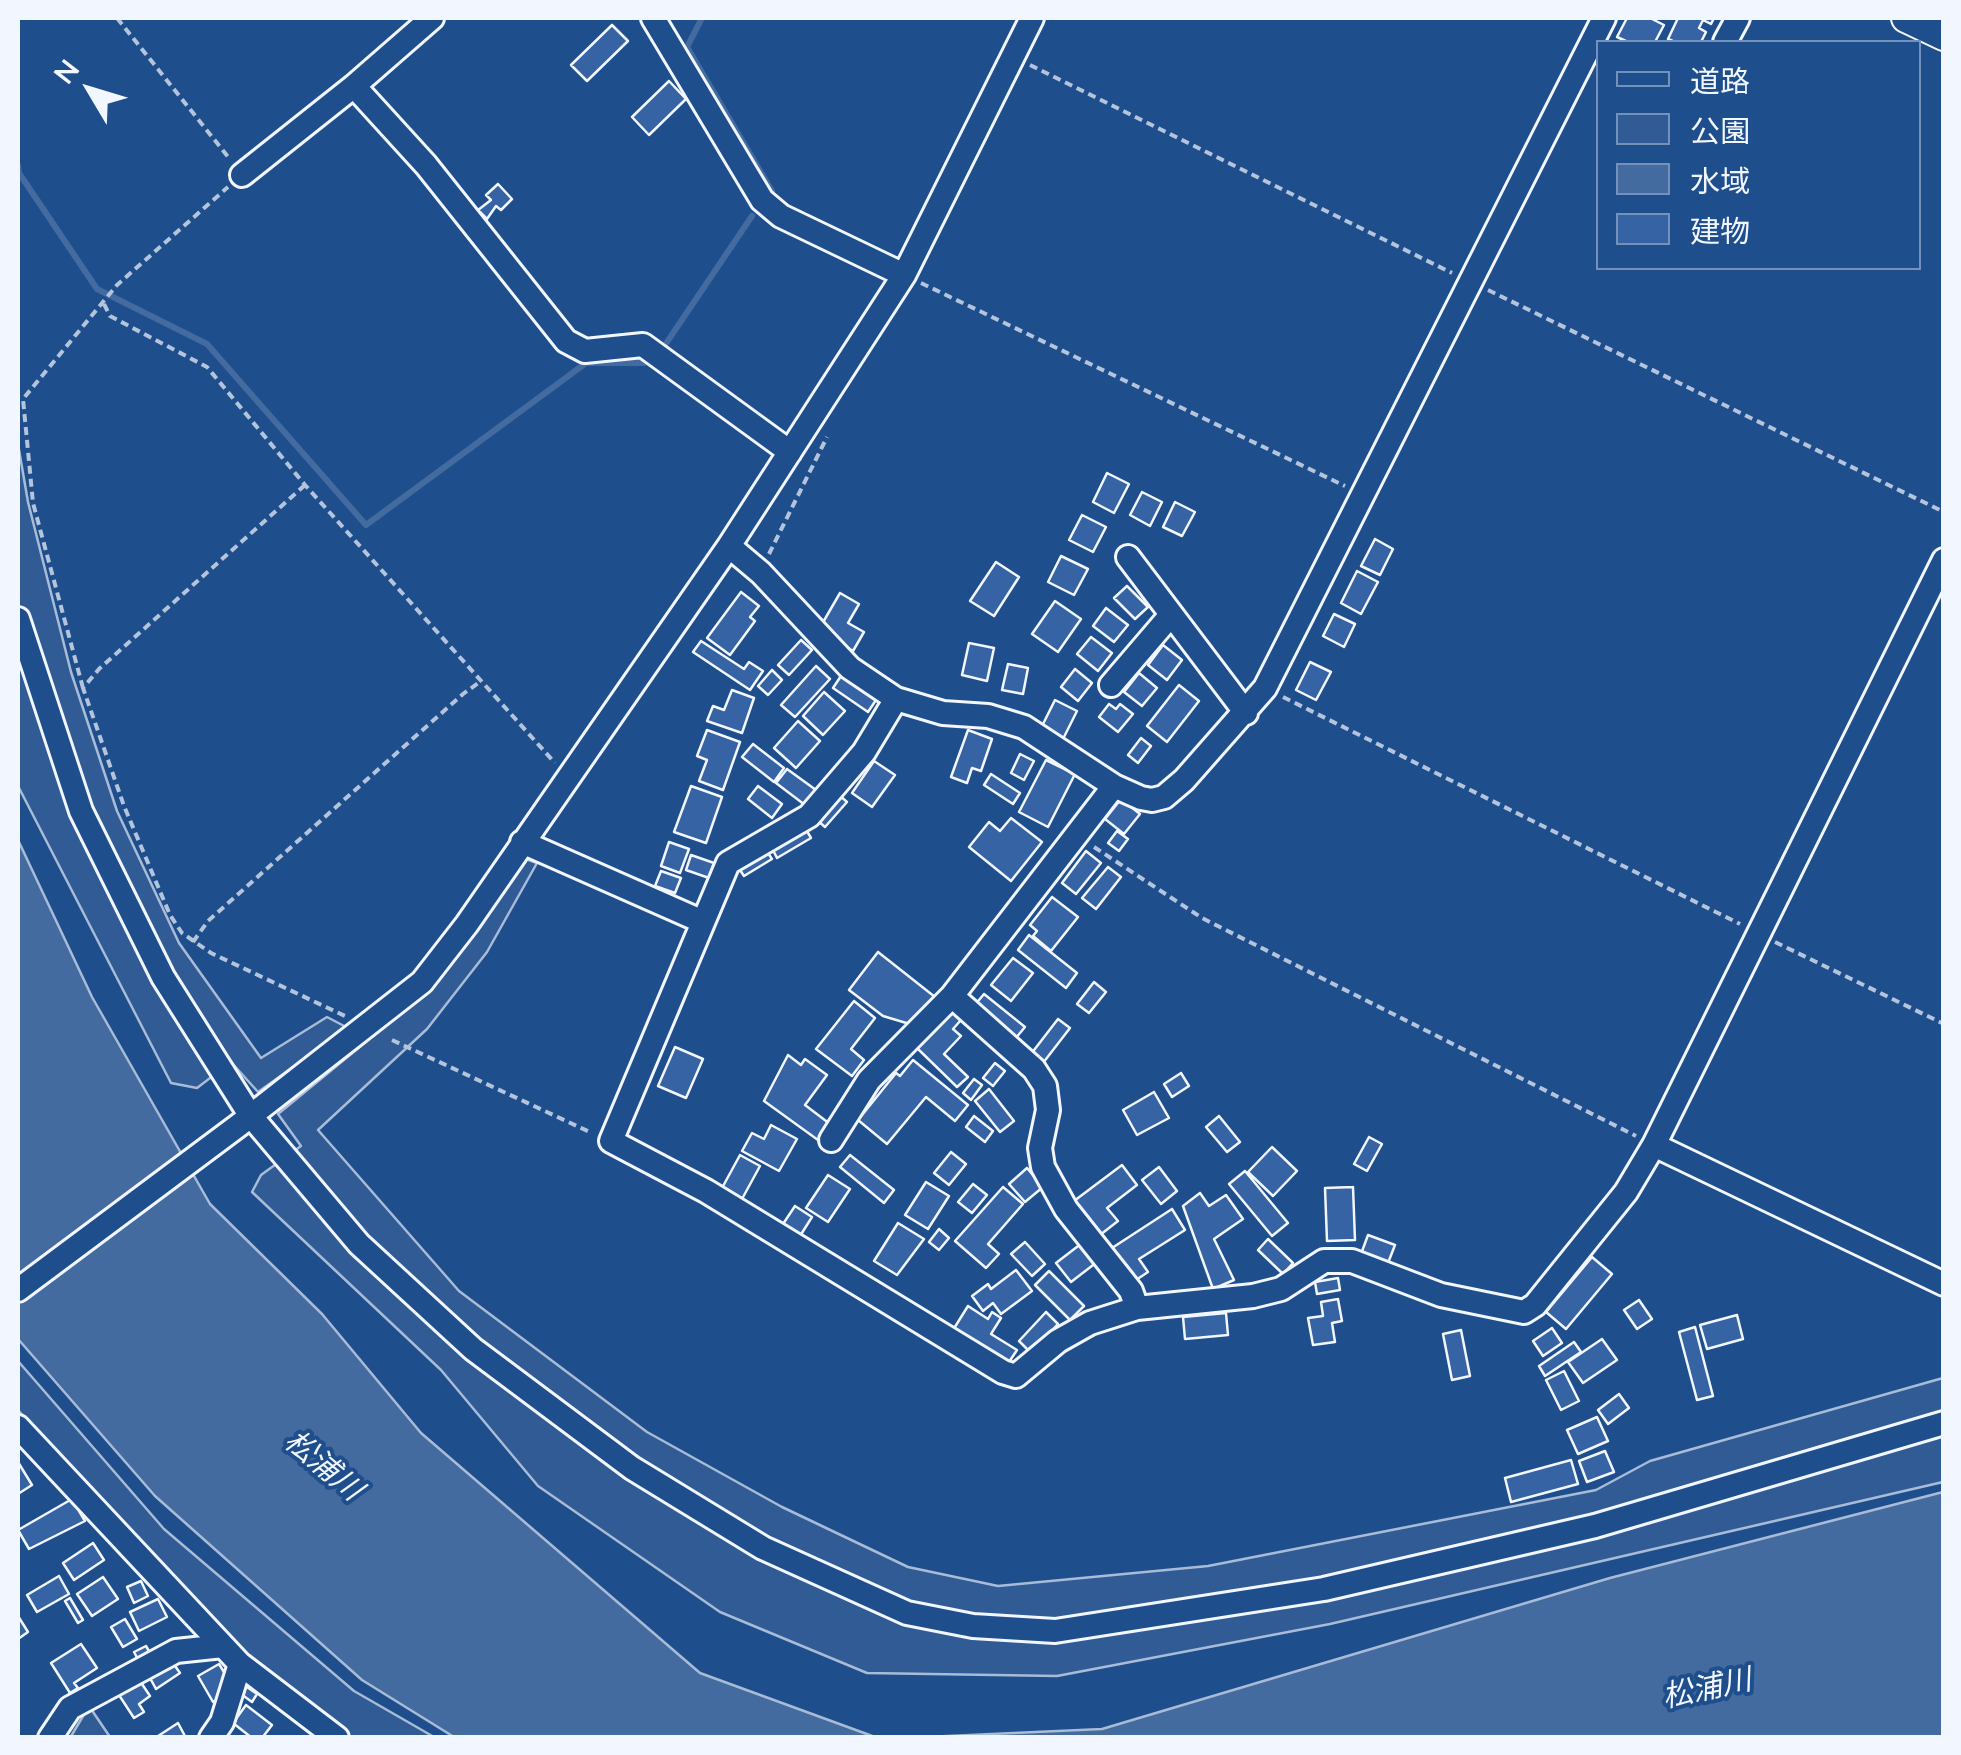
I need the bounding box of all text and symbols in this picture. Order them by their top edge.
north arrow [40,40,140,140]
legend [1596,40,1921,270]
text: N [46,52,86,90]
text: 道路 [1690,62,1750,100]
text: 公園 [1690,112,1750,150]
text: 水域 [1690,162,1750,200]
text: 建物 [1690,212,1750,250]
water label: 松浦川 [277,1423,369,1509]
water label: 松浦川 [1659,1662,1755,1716]

